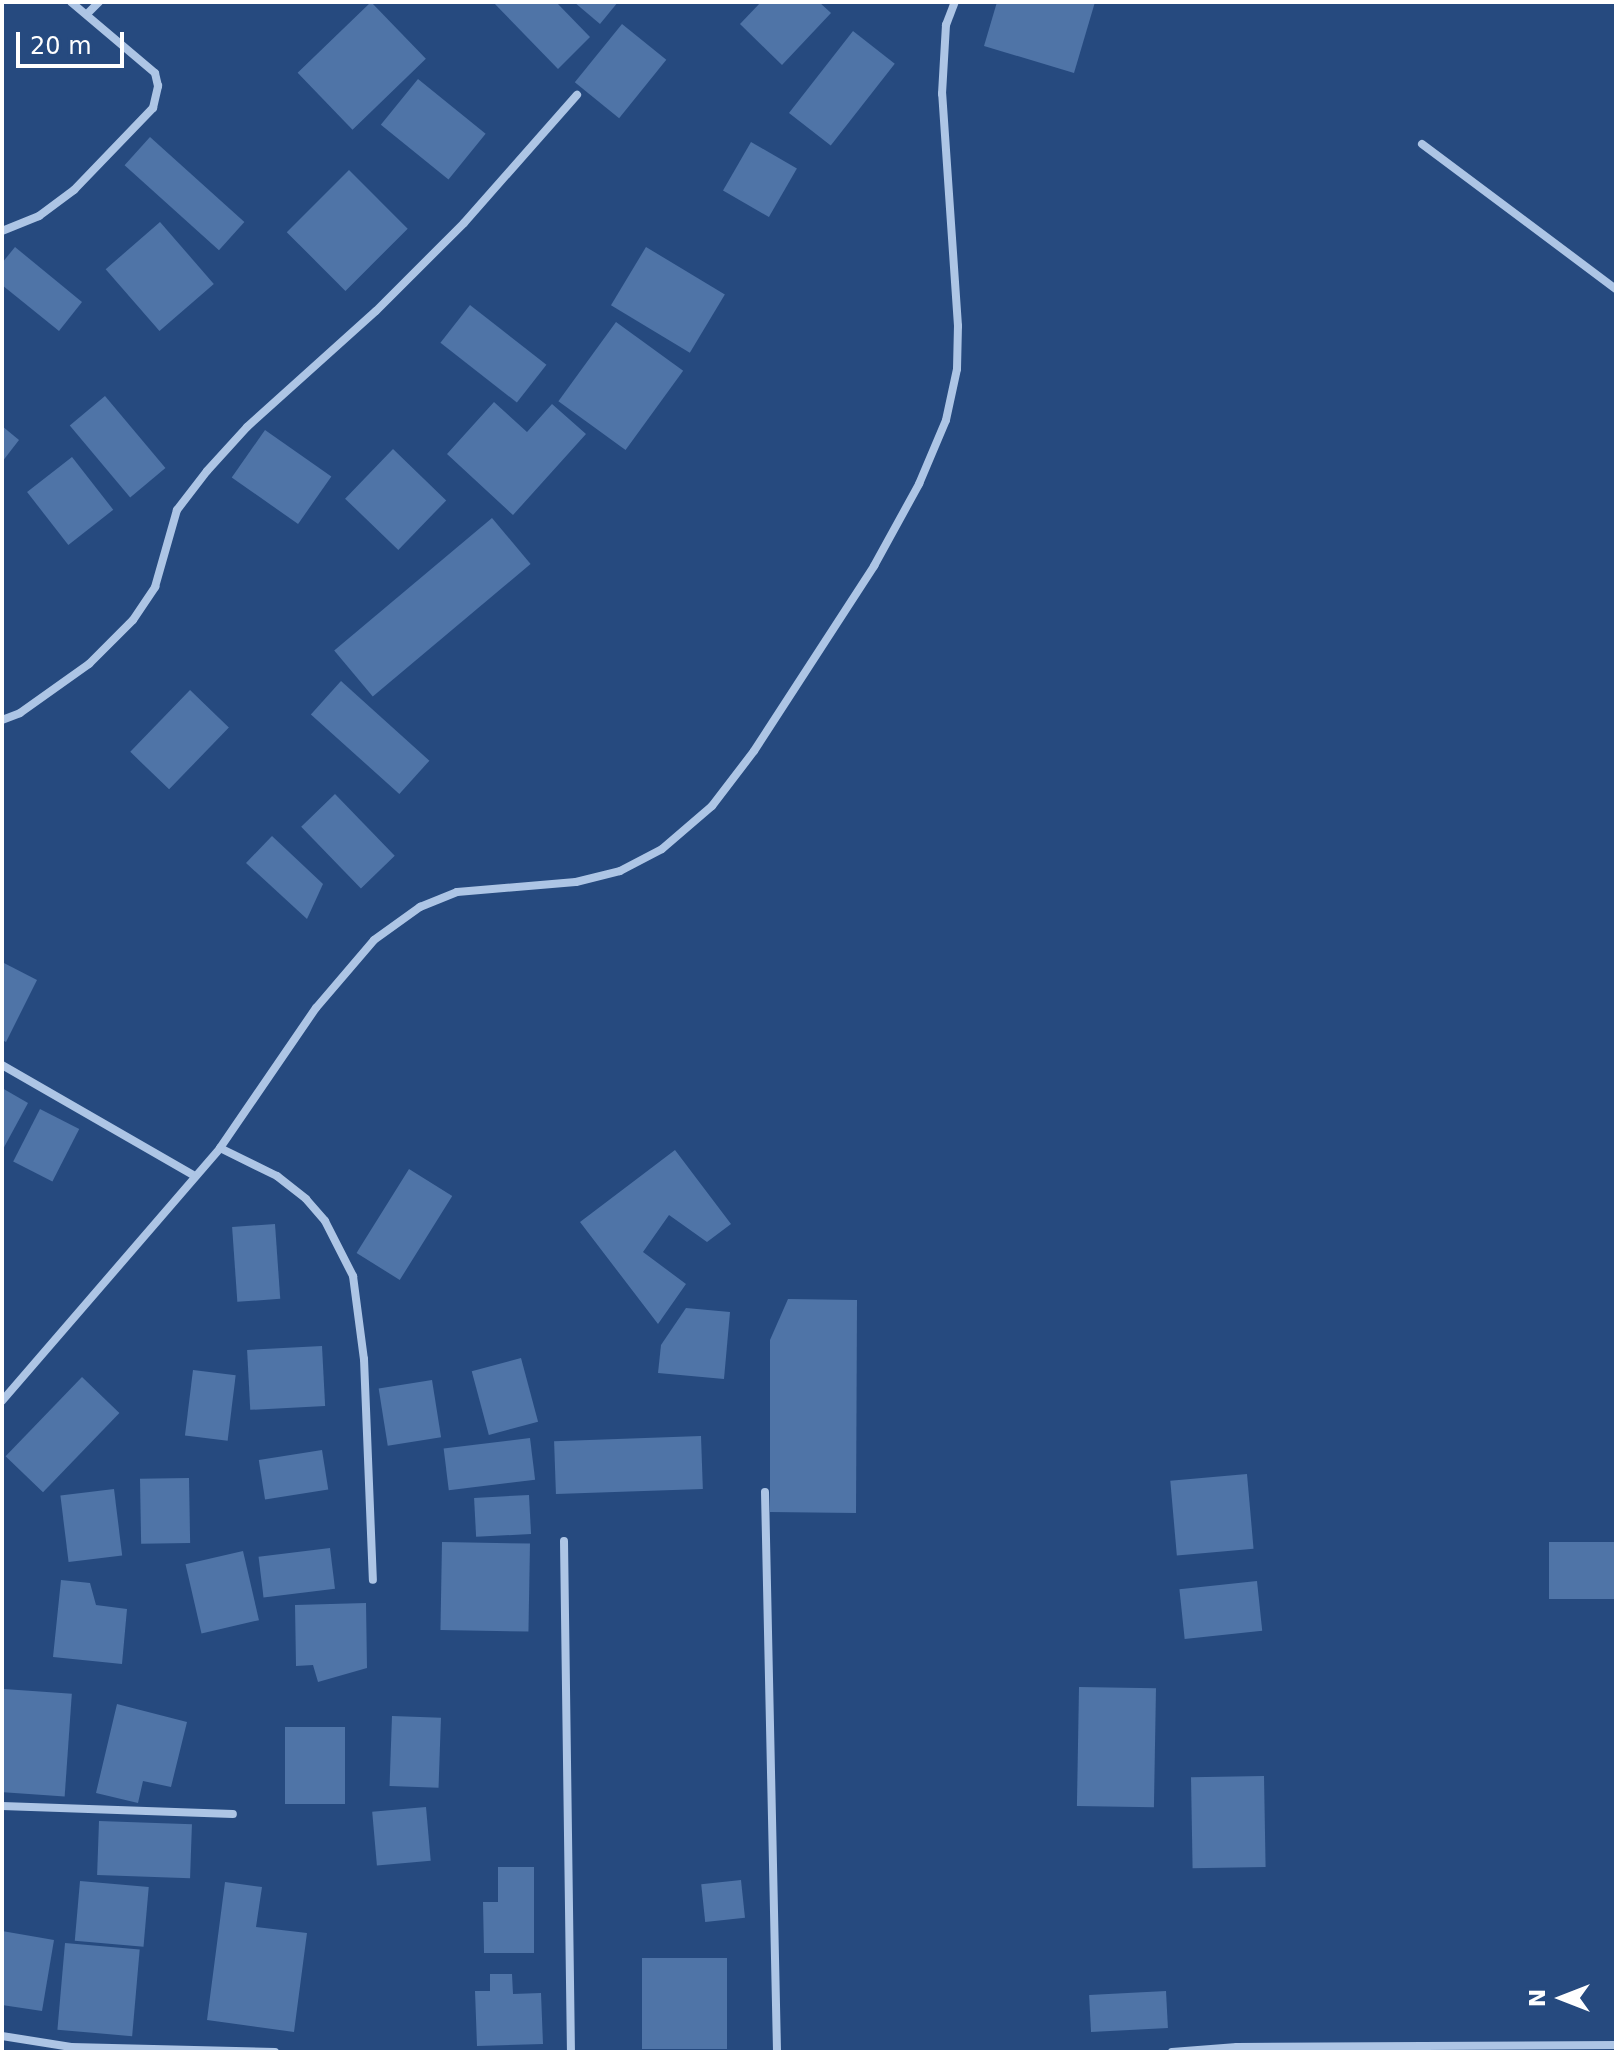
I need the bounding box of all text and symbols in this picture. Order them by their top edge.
scale bar [20,16,128,66]
text: 20 m [30,32,92,60]
north arrow [1522,1958,1602,2038]
text: N [1525,1989,1550,2007]

